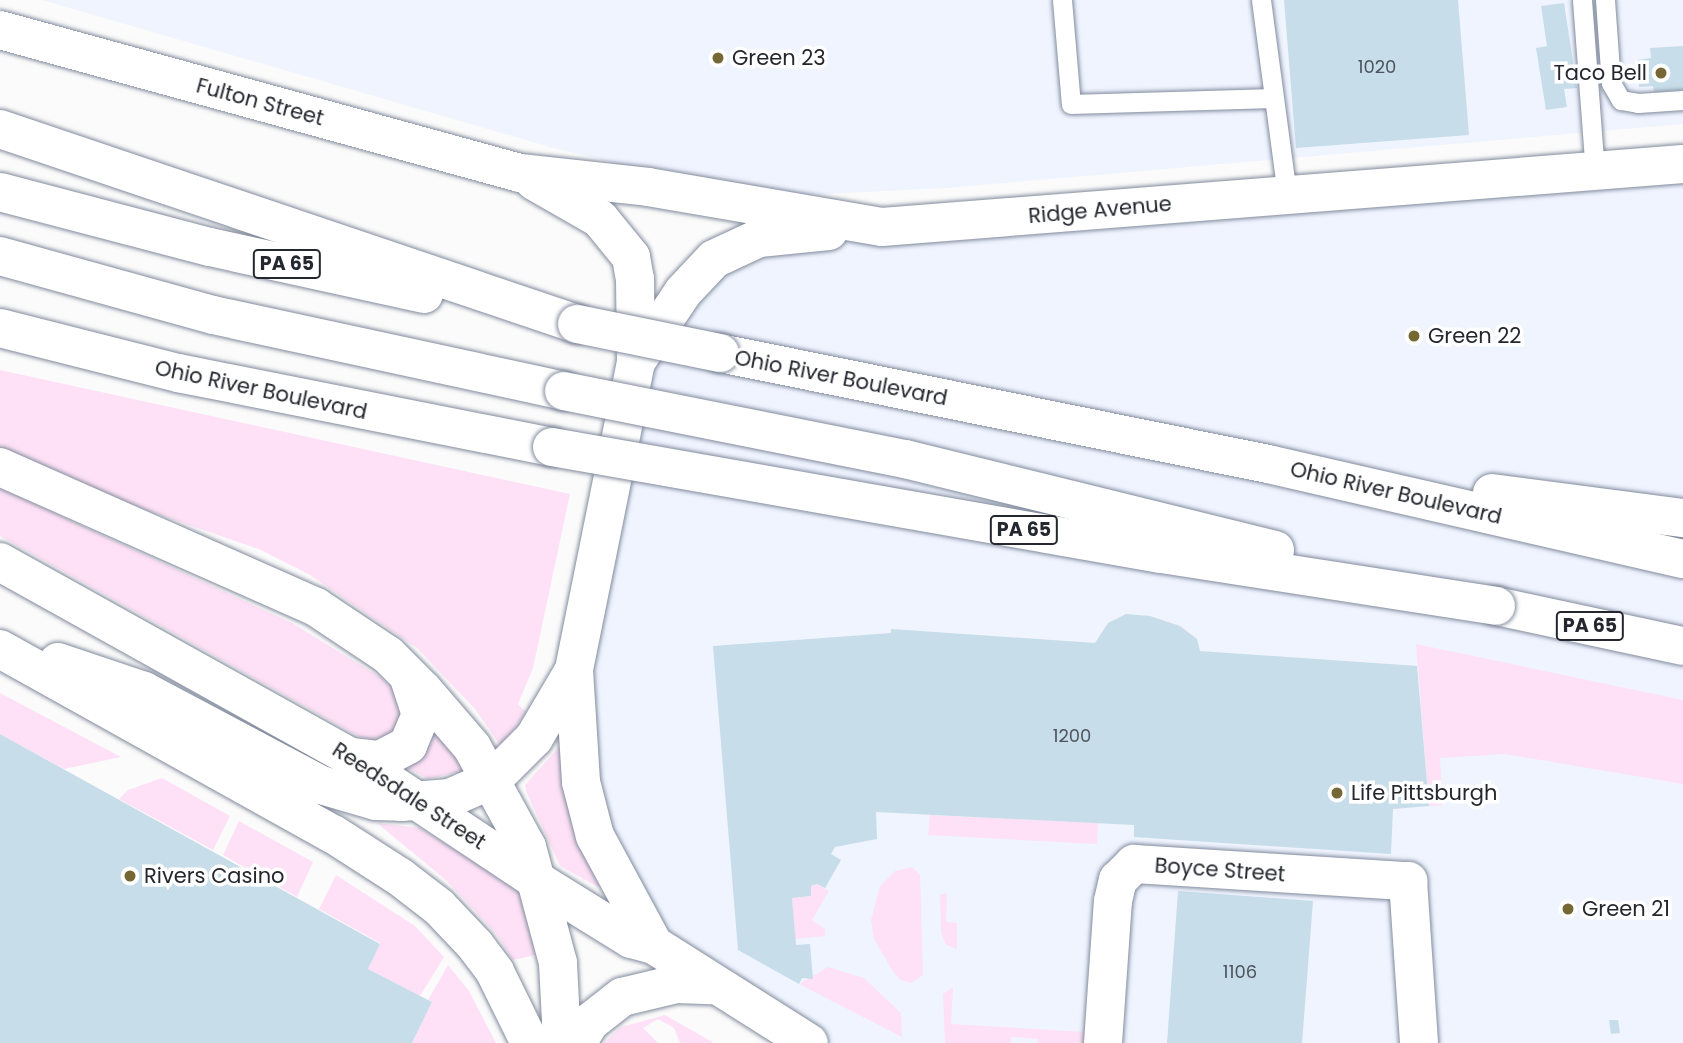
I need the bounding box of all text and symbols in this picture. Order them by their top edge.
place label: Green 23 [732,45,826,71]
marker: Green 23 [710,50,726,66]
house number: 1020 [1358,56,1396,78]
place label: Taco Bell [1553,60,1647,86]
marker: Taco Bell [1653,65,1669,81]
street label: Fulton Street [194,73,326,131]
street label: Ridge Avenue [1027,191,1173,229]
road number: PA 65 [252,248,322,280]
place label: Green 22 [1428,323,1521,349]
marker: Green 22 [1406,328,1422,344]
street label: Ohio River Boulevard [732,345,950,411]
street label: Ohio River Boulevard [153,355,369,425]
street label: Ohio River Boulevard [1288,456,1504,530]
road number: PA 65 [989,514,1059,545]
road number: PA 65 [1555,610,1625,642]
house number: 1200 [1053,725,1091,747]
street label: Reedsdale Street [328,737,490,855]
place label: Life Pittsburgh [1351,780,1497,806]
marker: Life Pittsburgh [1329,785,1345,801]
street label: Boyce Street [1154,853,1286,887]
place label: Rivers Casino [144,863,285,889]
marker: Rivers Casino [122,868,138,884]
place label: Green 21 [1582,896,1670,922]
marker: Green 21 [1560,901,1576,917]
house number: 1106 [1223,961,1257,983]

